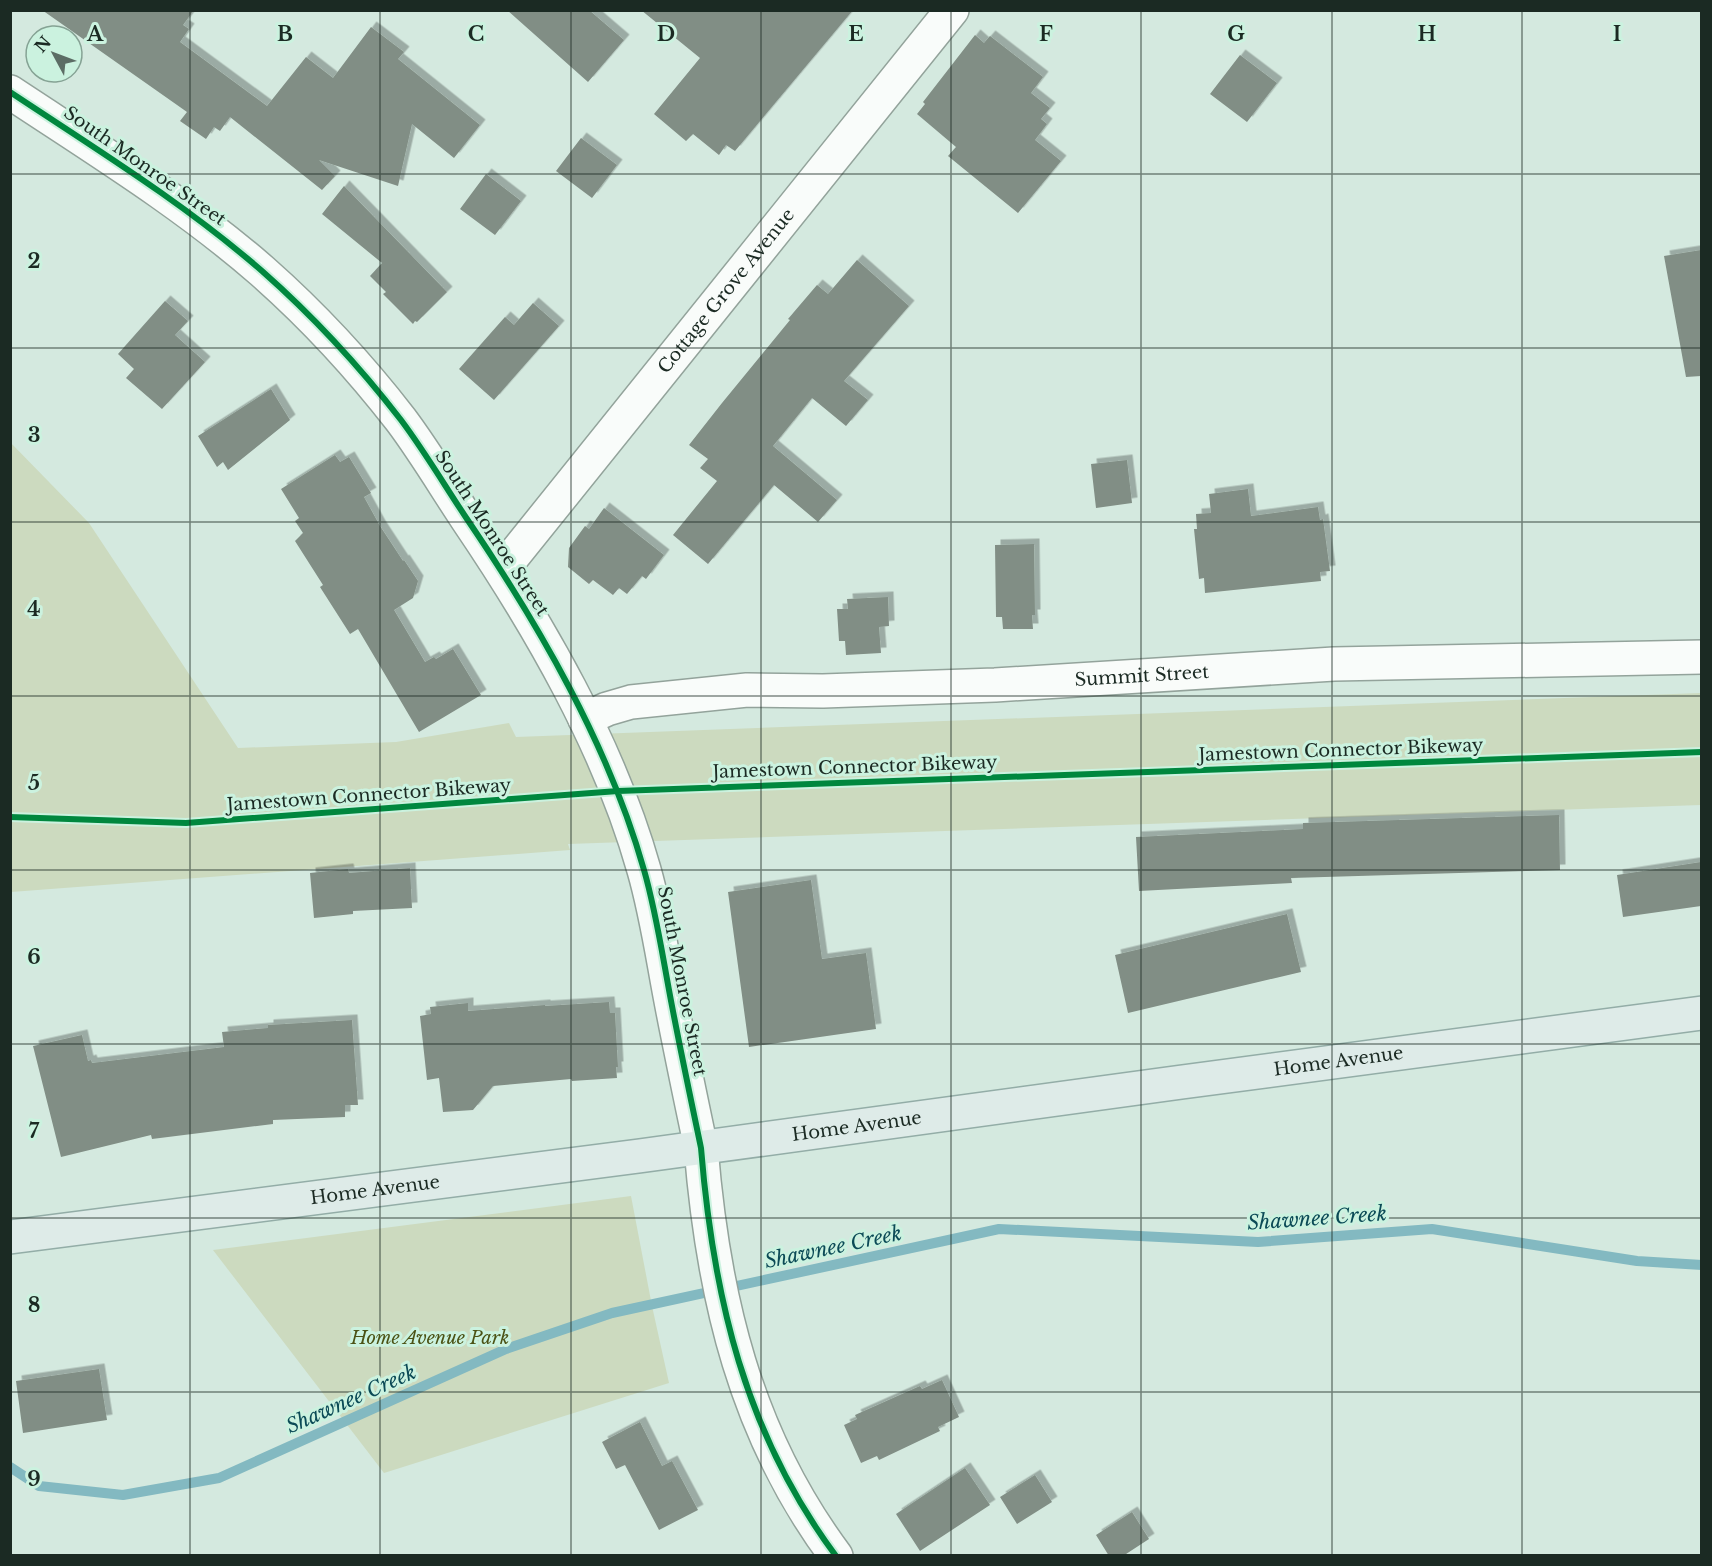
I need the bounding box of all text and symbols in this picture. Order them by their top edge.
text: A [86,22,104,46]
text: B [277,22,293,46]
text: C [468,22,484,46]
text: D [657,22,675,46]
text: E [848,22,864,46]
text: F [1039,22,1053,46]
text: G [1227,22,1245,46]
text: H [1418,22,1437,46]
text: I [1613,22,1621,46]
north arrow [24,24,84,84]
text: N [30,32,55,56]
street label: South Monroe Street [60,102,230,230]
street label: Cottage Grove Avenue [653,204,799,378]
text: 2 [27,249,41,273]
text: 3 [28,423,40,447]
street label: South Monroe Street [430,446,554,620]
text: 4 [27,597,41,621]
street label: Summit Street [1074,661,1210,691]
street label: Jamestown Connector Bikeway [1196,734,1484,766]
street label: Jamestown Connector Bikeway [710,751,998,783]
text: 5 [28,771,40,795]
street label: Jamestown Connector Bikeway [224,774,512,816]
street label: South Monroe Street [653,884,711,1078]
text: 6 [27,945,41,969]
street label: Home Avenue [1272,1042,1405,1081]
street label: Home Avenue [791,1107,923,1146]
text: 7 [29,1119,40,1143]
street label: Home Avenue [309,1171,441,1209]
water label: Shawnee Creek [1246,1201,1388,1235]
water label: Shawnee Creek [762,1221,904,1273]
text: 8 [28,1293,40,1317]
park label: Home Avenue Park [350,1327,509,1349]
water label: Shawnee Creek [282,1360,420,1438]
text: 9 [27,1467,41,1491]

